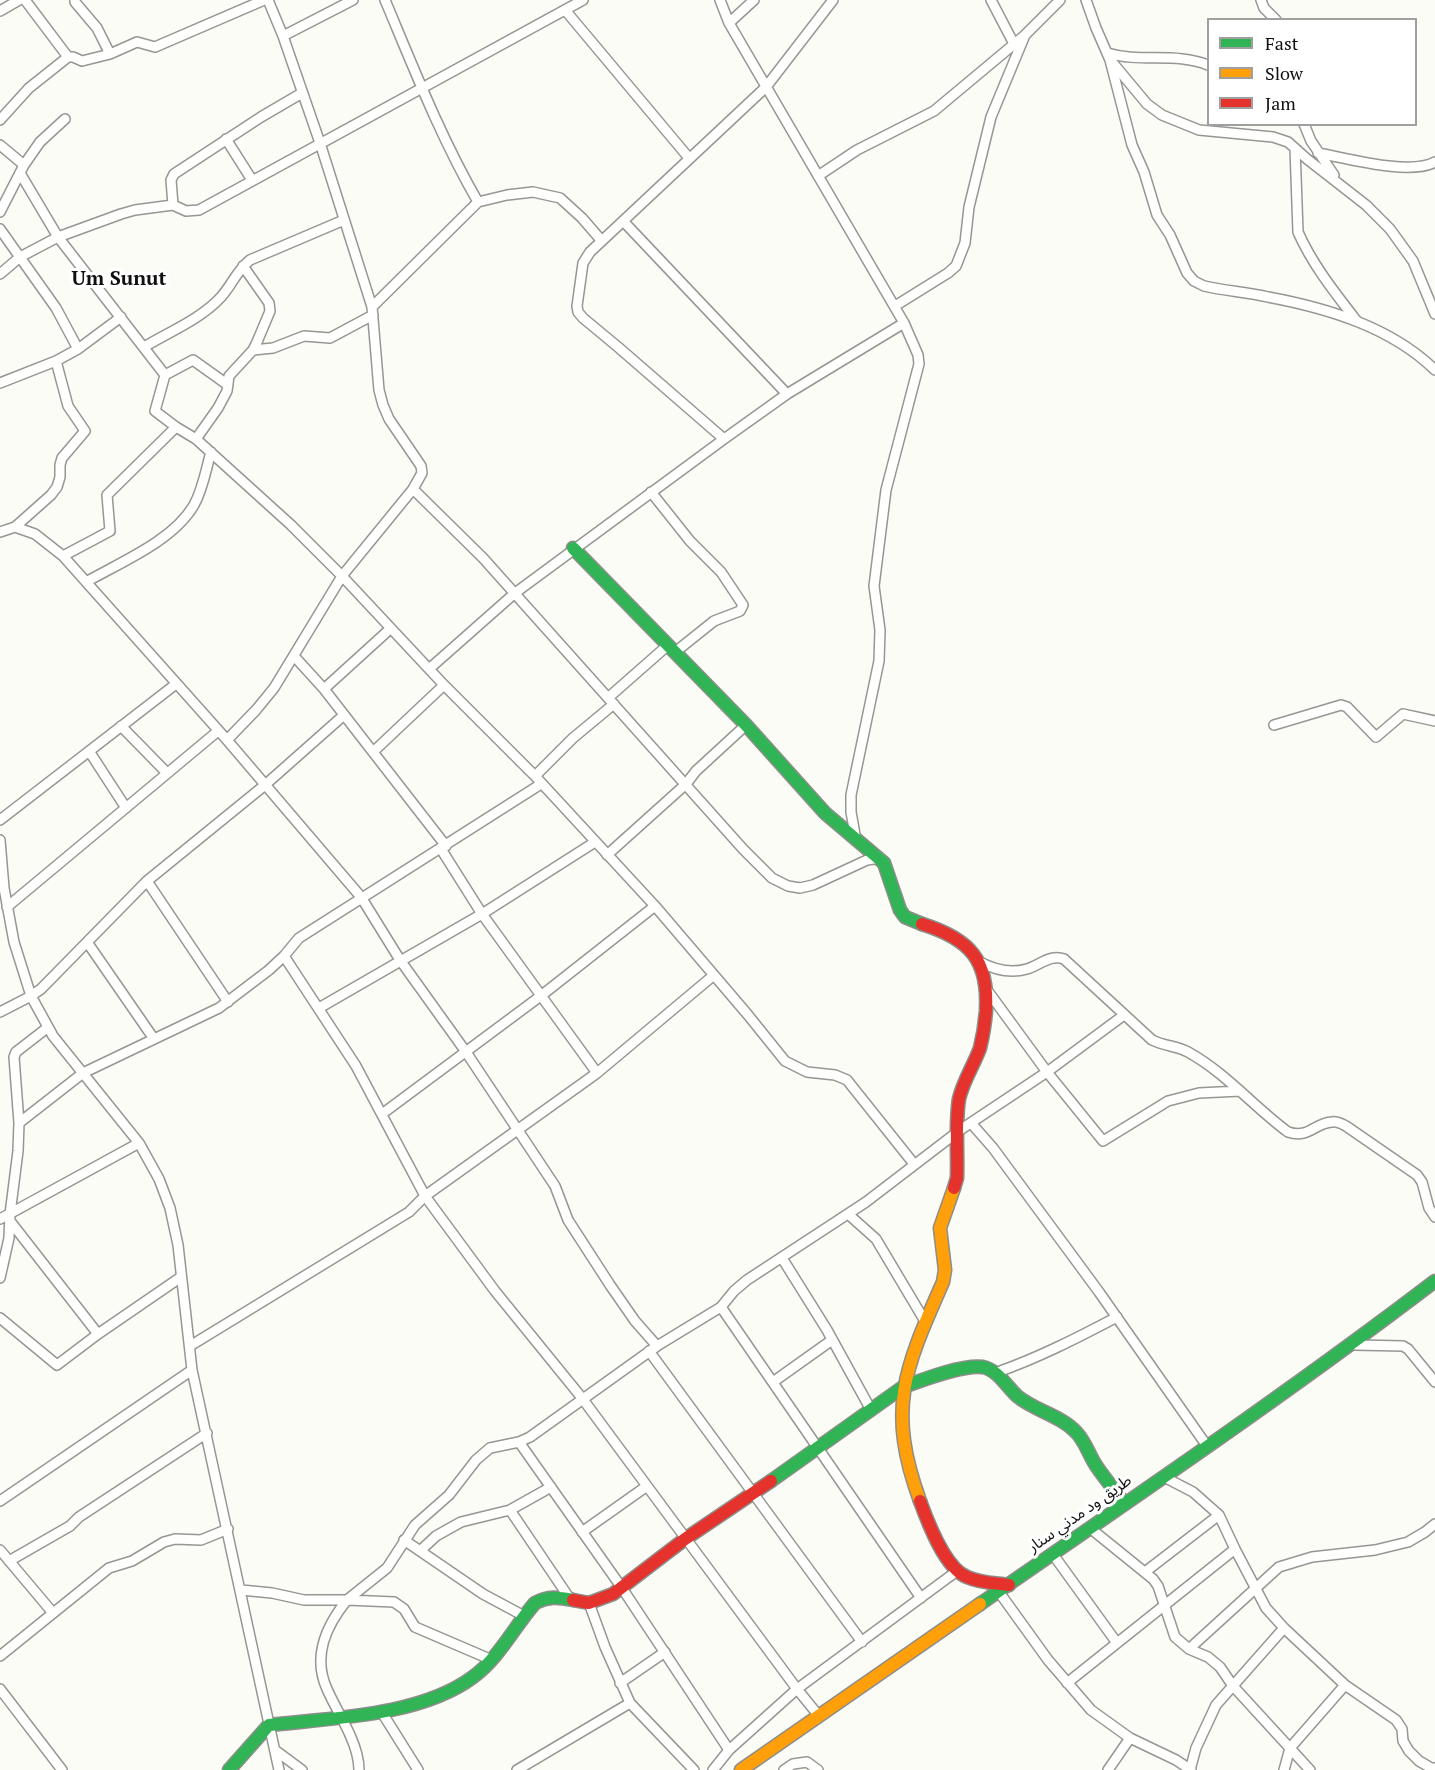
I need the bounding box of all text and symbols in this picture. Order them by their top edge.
legend [1207,18,1417,126]
text: Fast [1265,31,1298,55]
text: Slow [1265,61,1303,85]
text: Jam [1265,91,1296,115]
district label: Um Sunut [71,267,167,291]
street label: طريق ود مدني سنار [1024,1471,1136,1557]

